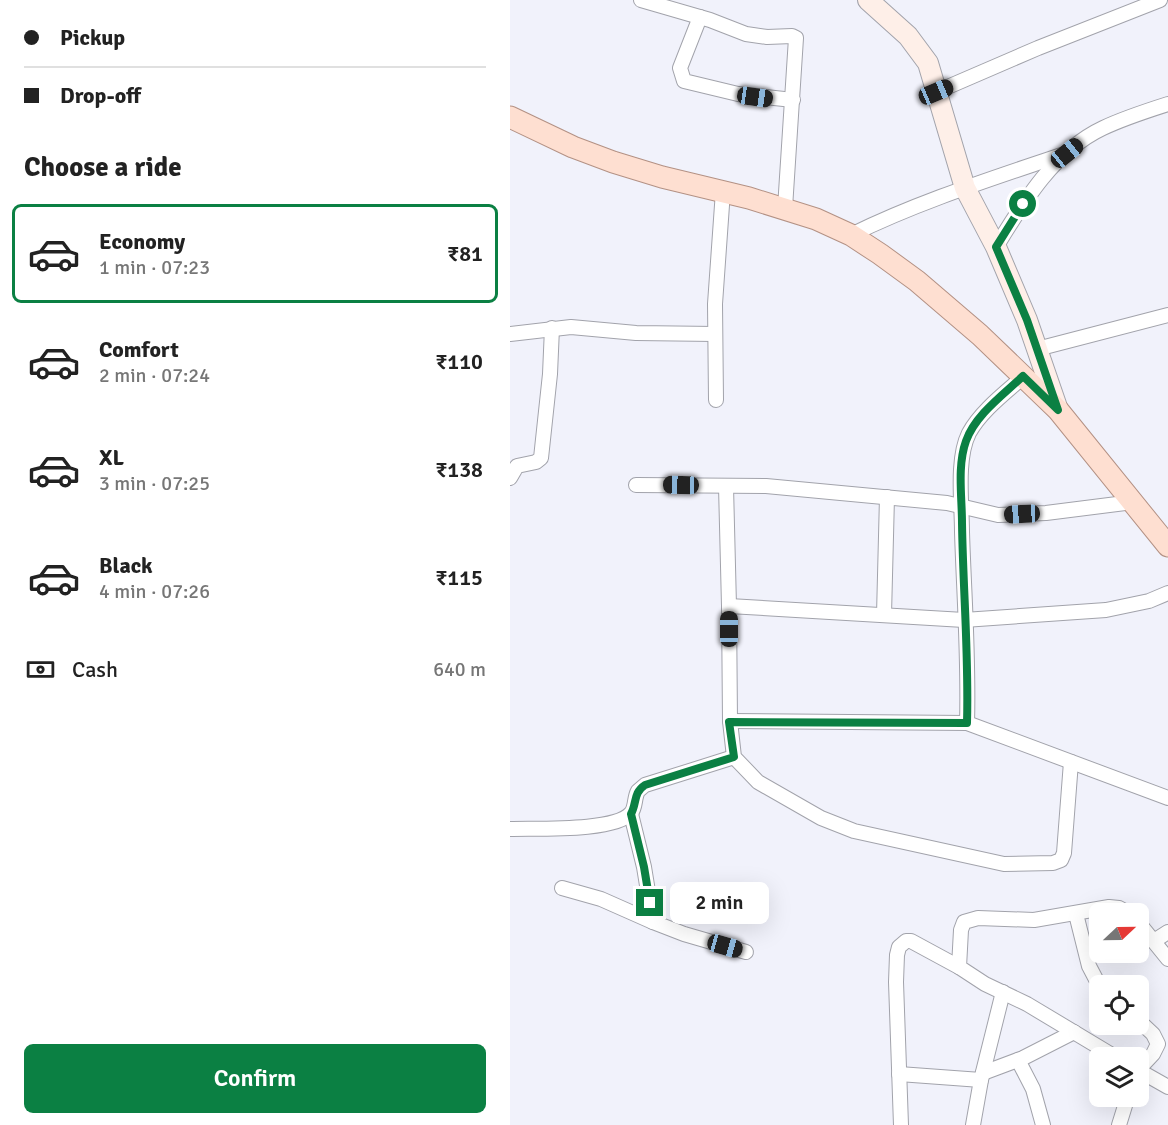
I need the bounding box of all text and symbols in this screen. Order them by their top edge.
text: Pickup [60,24,125,51]
car [916,77,956,107]
text: Drop-off [60,82,141,109]
car [736,86,774,108]
car [1047,135,1087,171]
text: Choose a ride [24,151,182,184]
route start [1009,190,1036,217]
icon: car [27,227,81,281]
text: Economy [99,228,185,255]
text: ₹81 [447,240,483,267]
text: 1 min · 07:23 [99,255,210,280]
icon: car [27,335,81,389]
text: Comfort [99,336,179,363]
text: ₹110 [435,348,483,375]
text: 2 min · 07:24 [99,363,210,388]
icon: car [27,443,81,497]
text: XL [99,444,124,471]
text: ₹138 [435,456,483,483]
text: 3 min · 07:25 [99,471,210,496]
car [663,476,699,494]
car [1004,504,1040,524]
icon: car [27,551,81,605]
text: Black [99,552,153,579]
text: ₹115 [435,564,483,591]
text: 4 min · 07:26 [99,579,210,604]
car [720,611,738,647]
icon: cash [24,653,57,686]
text: Cash [72,656,118,683]
text: 640 m [433,657,486,682]
callout: 2 min [671,882,770,924]
route end [636,889,663,916]
text: 2 min [696,890,743,915]
north arrow [1089,903,1149,963]
map controls [1089,903,1149,1107]
car [705,932,745,960]
button: locate [1089,975,1149,1035]
button: Confirm [24,1044,486,1113]
button: layers [1089,1047,1149,1107]

